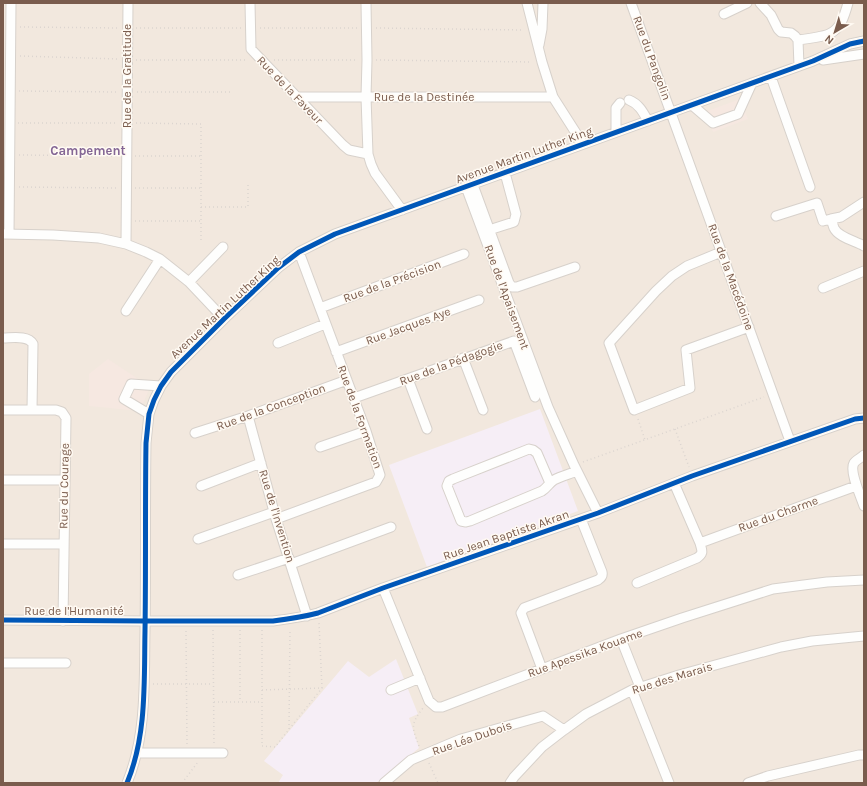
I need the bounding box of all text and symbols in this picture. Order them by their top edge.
north arrow [815,12,855,52]
street label: Rue du Pangolin [630,14,674,102]
street label: Rue de la Gratitude [120,24,134,128]
text: N [822,32,836,47]
street label: Rue de la Faveur [254,53,326,127]
street label: Rue de la Destinée [374,90,474,104]
street label: Avenue Martin Luther King [454,124,594,186]
district label: Campement [50,143,126,158]
street label: Rue de la Macédoine [705,222,757,332]
street label: Rue de l'Apaisement [482,243,533,352]
street label: Avenue Martin Luther King [167,252,283,361]
street label: Rue de la Précision [341,257,443,305]
street label: Rue Jacques Aye [364,304,452,348]
street label: Rue de la Pédagogie [397,338,505,388]
street label: Rue de la Formation [335,363,385,471]
street label: Rue de la Conception [215,381,327,433]
street label: Rue du Courage [56,443,72,529]
street label: Rue de l'Invention [256,468,298,564]
street label: Rue du Charme [736,493,820,535]
street label: Rue Jean Baptiste Akran [441,507,571,563]
street label: Rue de l'Humanité [24,604,124,618]
street label: Rue Apessika Kouame [526,626,644,680]
street label: Rue des Marais [630,659,714,697]
street label: Rue Léa Dubois [430,718,514,758]

